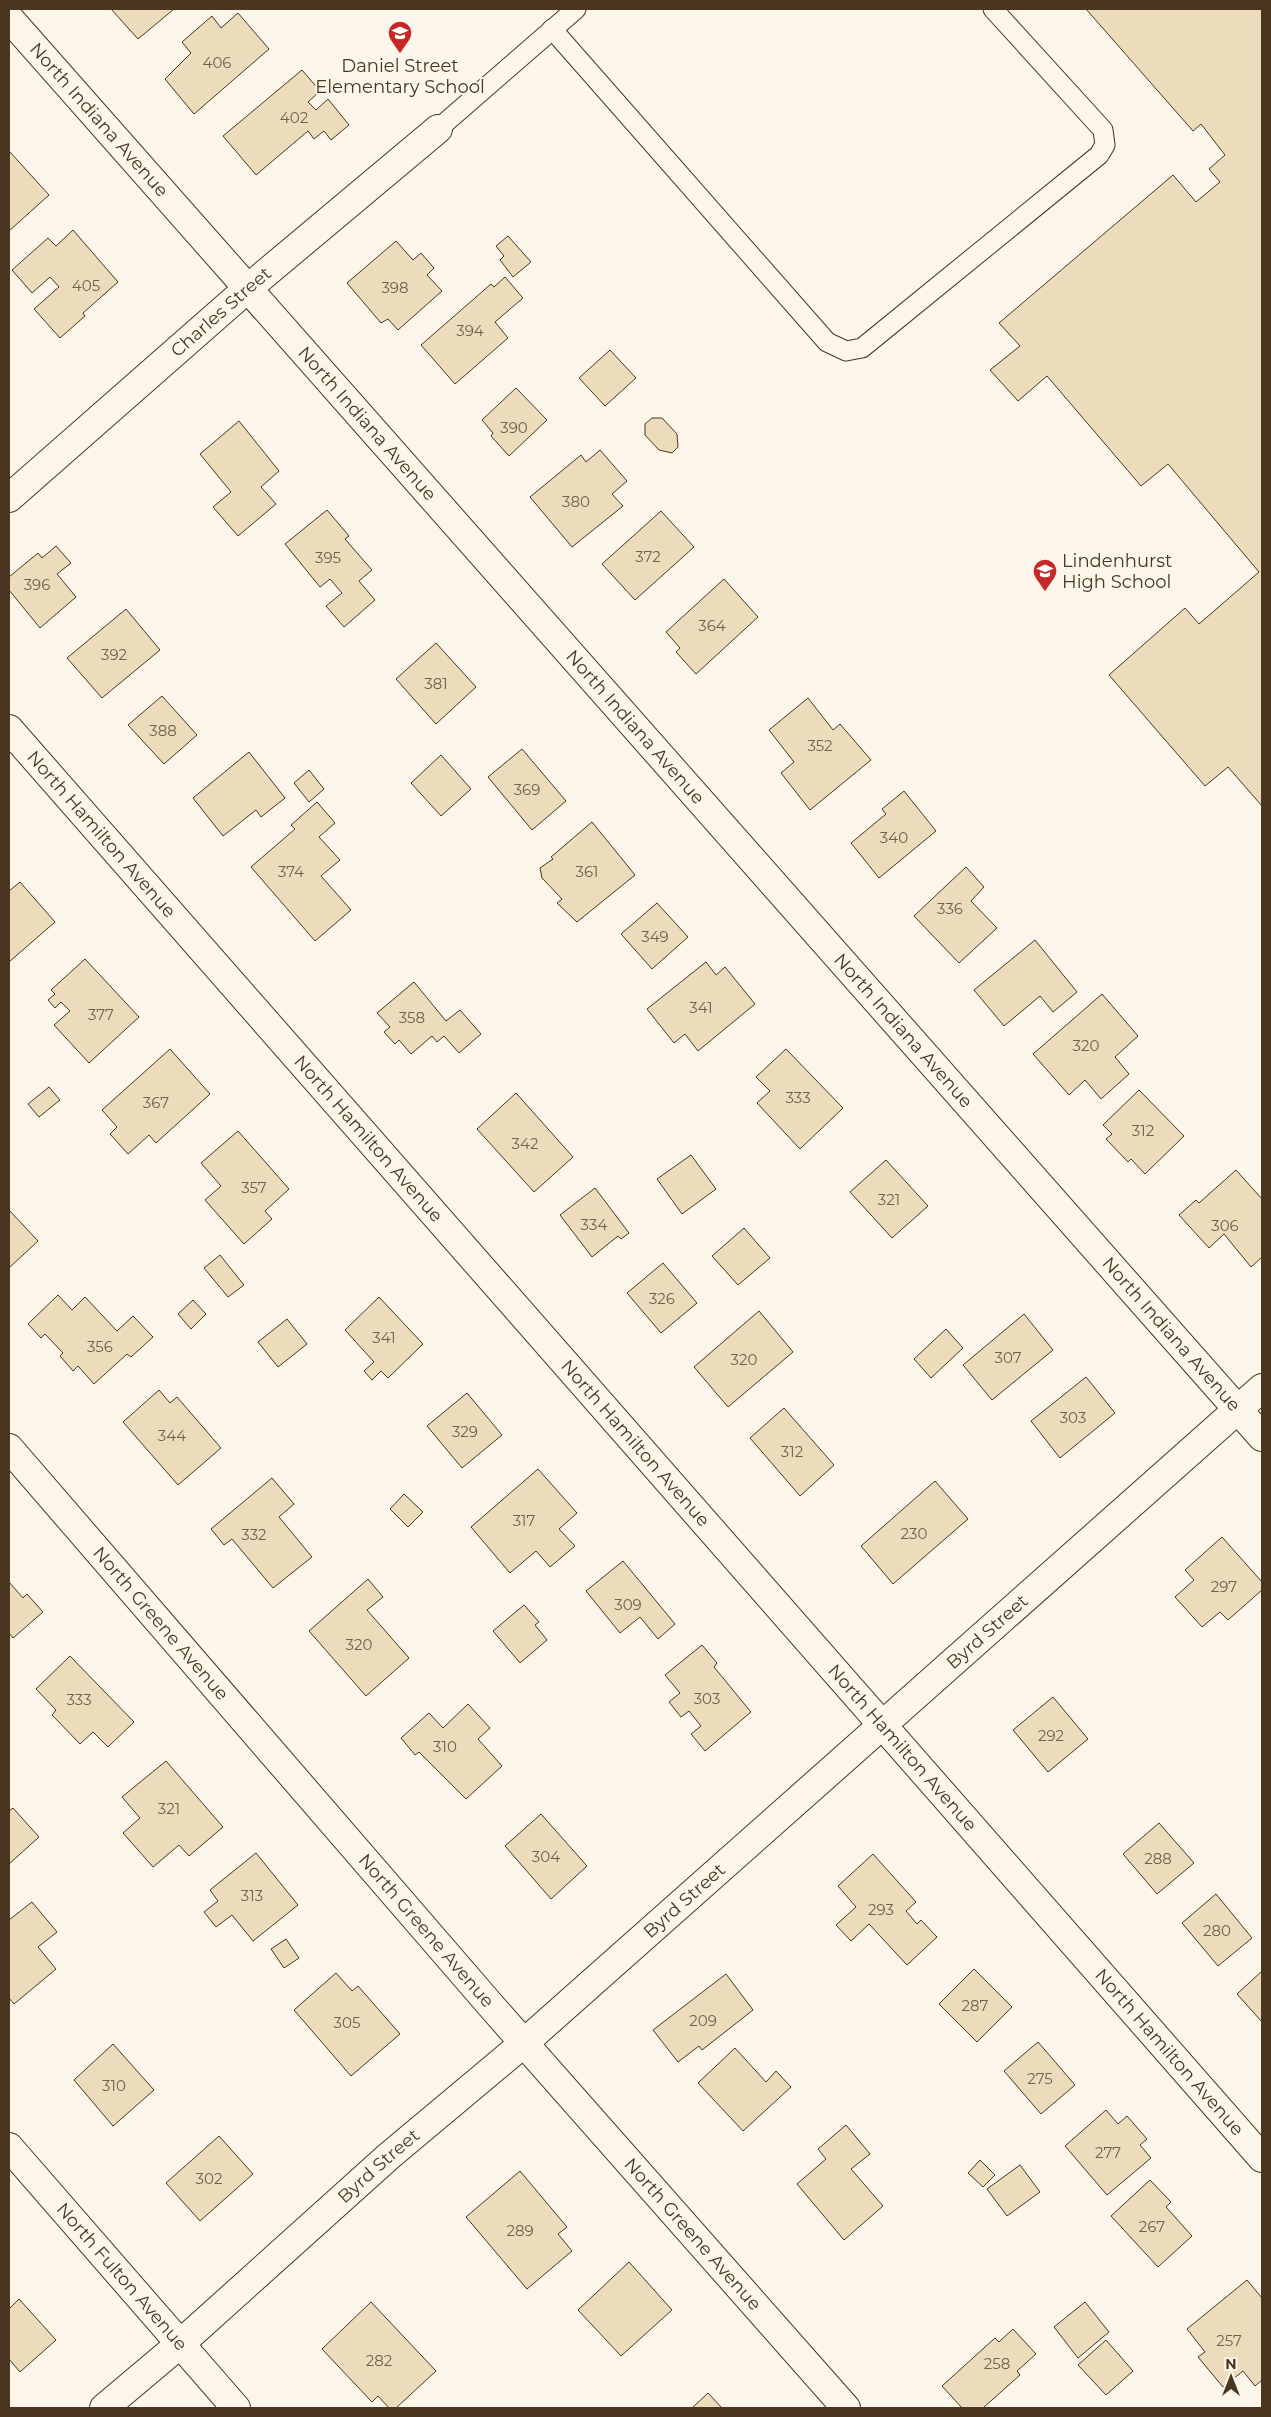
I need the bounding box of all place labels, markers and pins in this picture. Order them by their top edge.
school or university icon: Daniel Street Elementary School [387,20,413,54]
place label: Daniel Street Elementary School [315,55,485,98]
place label: Lindenhurst High School [1062,550,1172,593]
school or university icon: Lindenhurst High School [1032,558,1058,592]

